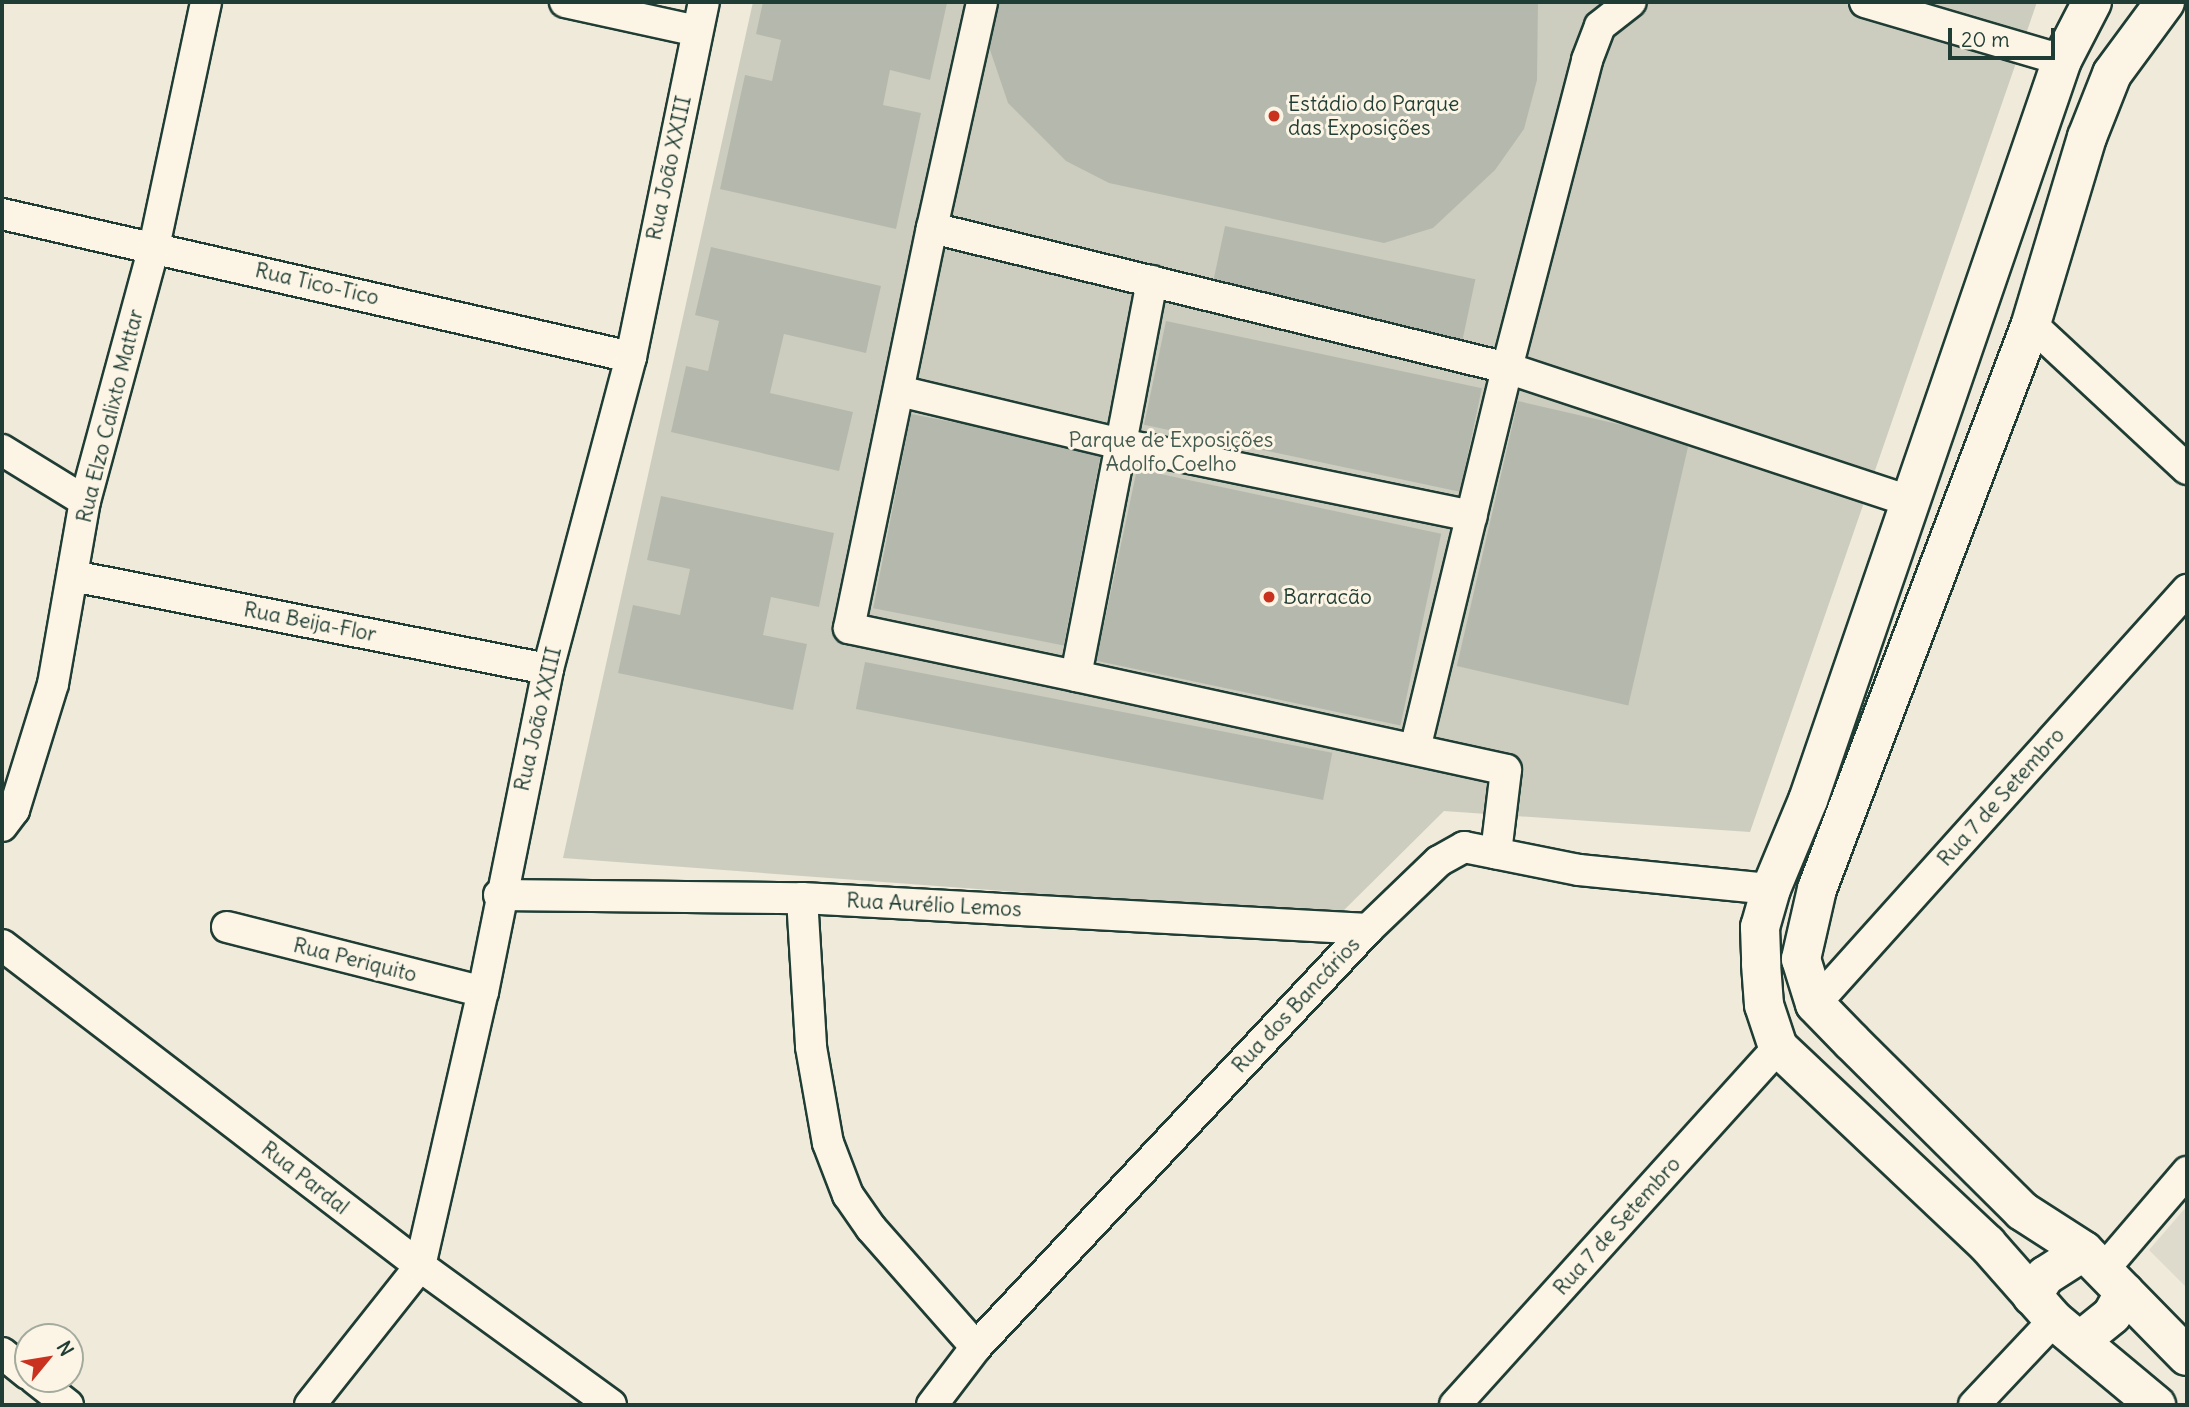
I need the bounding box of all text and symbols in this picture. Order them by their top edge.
scale bar [1951,14,2058,58]
text: 20 m [1961,26,2010,53]
place label: Estádio do Parque das Exposições [1288,91,1459,141]
street label: Rua João XXIII [641,93,697,243]
marker: Estádio do Parque das Exposições [1266,108,1282,124]
street label: Rua Tico-Tico [253,258,381,310]
street label: Rua Elzo Calixto Mattar [71,307,149,525]
park label: Parque de Exposições Adolfo Coelho [1069,427,1273,477]
place label: Barracão [1283,584,1372,610]
marker: Barracão [1261,589,1277,605]
street label: Rua Beija-Flor [242,597,378,647]
street label: Rua João XXIII [509,644,567,794]
street label: Rua 7 de Setembro [1932,723,2070,871]
street label: Rua Aurélio Lemos [846,888,1022,922]
street label: Rua dos Bancários [1227,932,1365,1078]
street label: Rua Periquito [291,933,419,987]
street label: Rua Pardal [256,1136,354,1220]
street label: Rua 7 de Setembro [1548,1152,1686,1300]
north arrow [14,1323,84,1393]
text: N [52,1337,79,1360]

